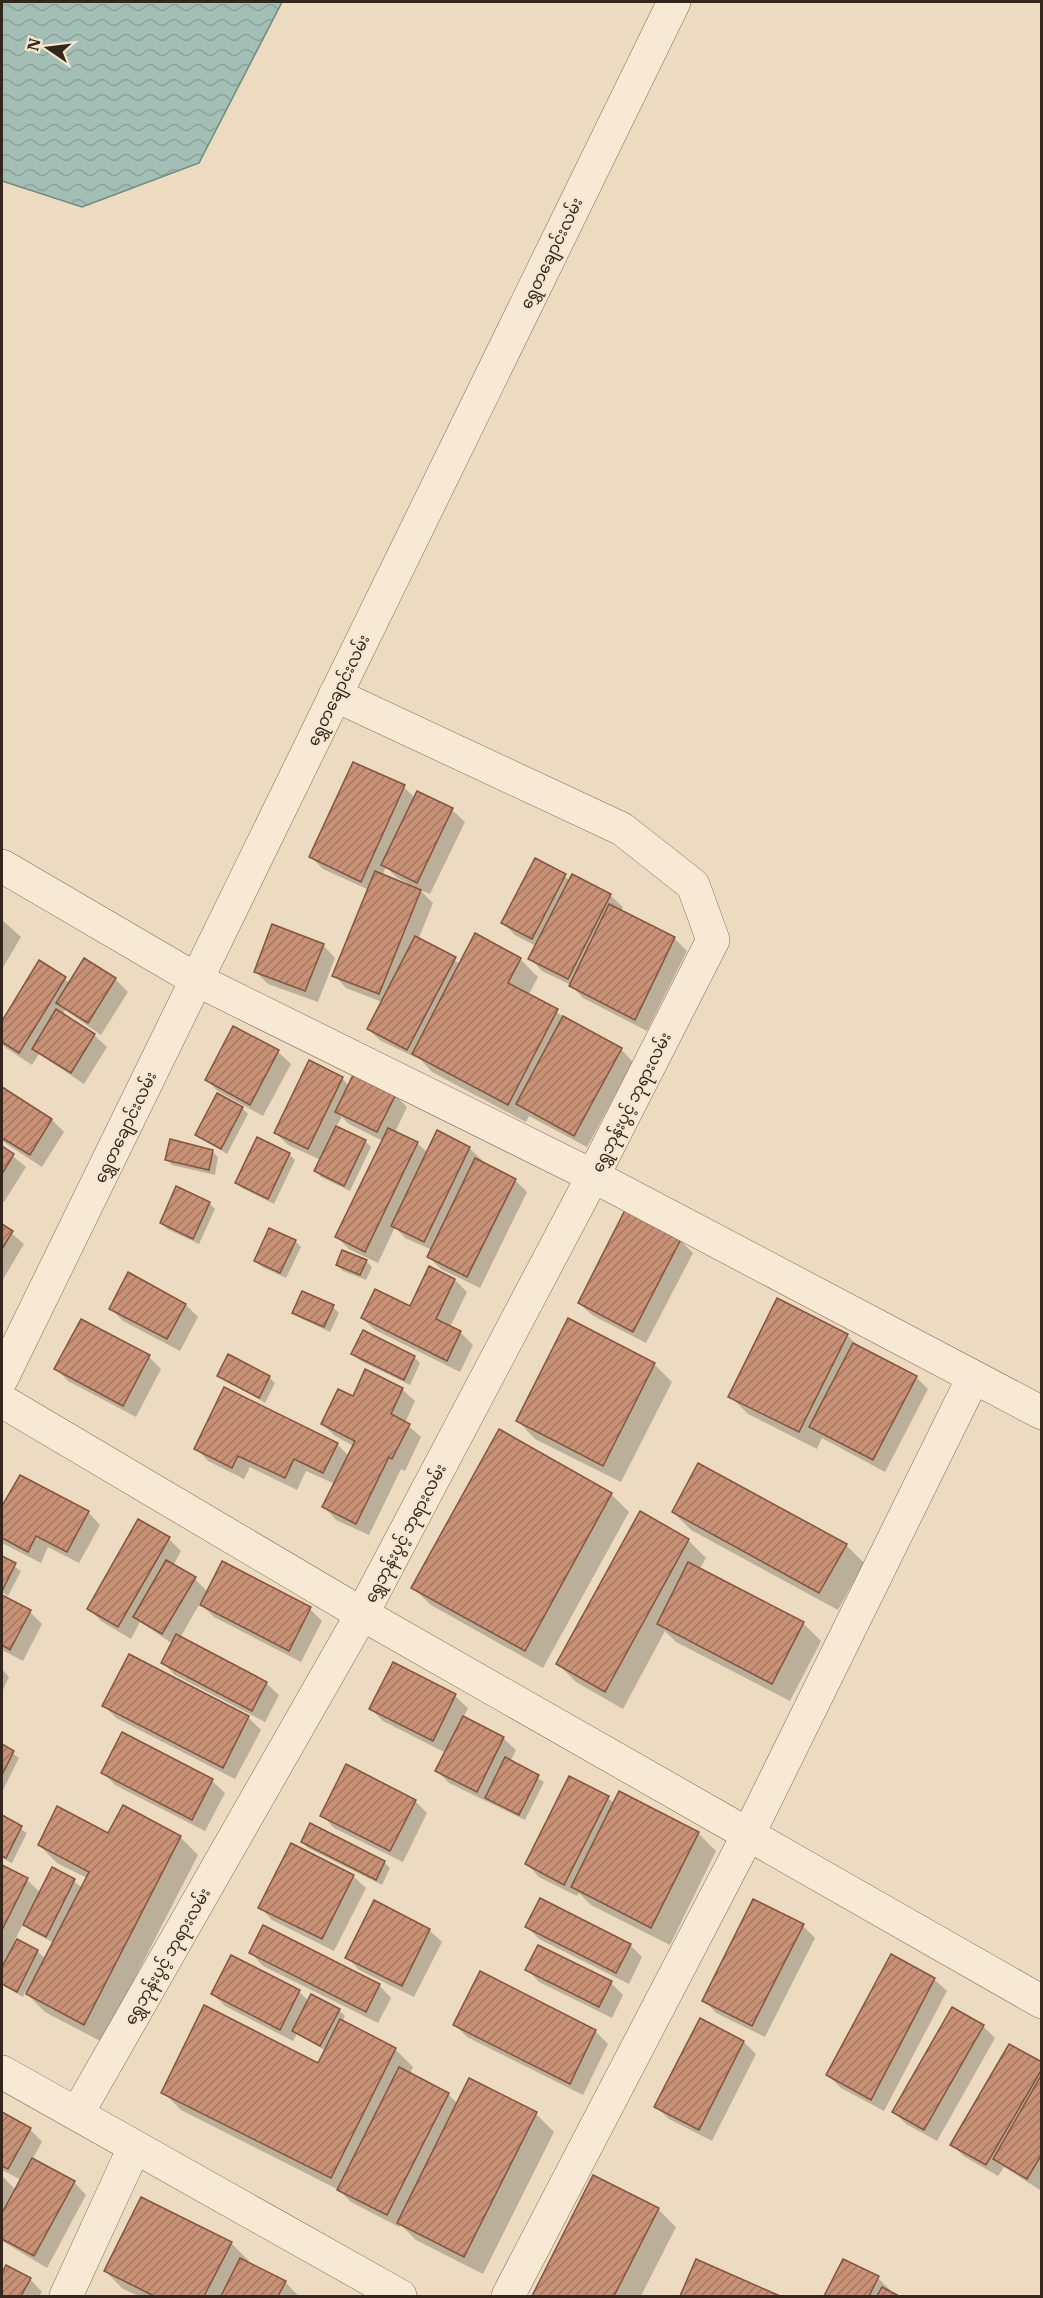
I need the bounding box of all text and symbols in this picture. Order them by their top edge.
north arrow [18,18,78,78]
text: N [22,36,45,53]
street label: ရွှေတချောင်းလမ်း [515,194,590,314]
street label: ရွှေတချောင်းလမ်း [302,631,377,751]
street label: ရွှေဘုန်းပွင့် ဘုရားလမ်း [586,1028,679,1178]
street label: ရွှေတချောင်းလမ်း [89,1068,164,1188]
street label: ရွှေဘုန်းပွင့် ဘုရားလမ်း [359,1460,455,1608]
street label: ရွှေဘုန်းပွင့် ဘုရားလမ်း [119,1884,219,2030]

